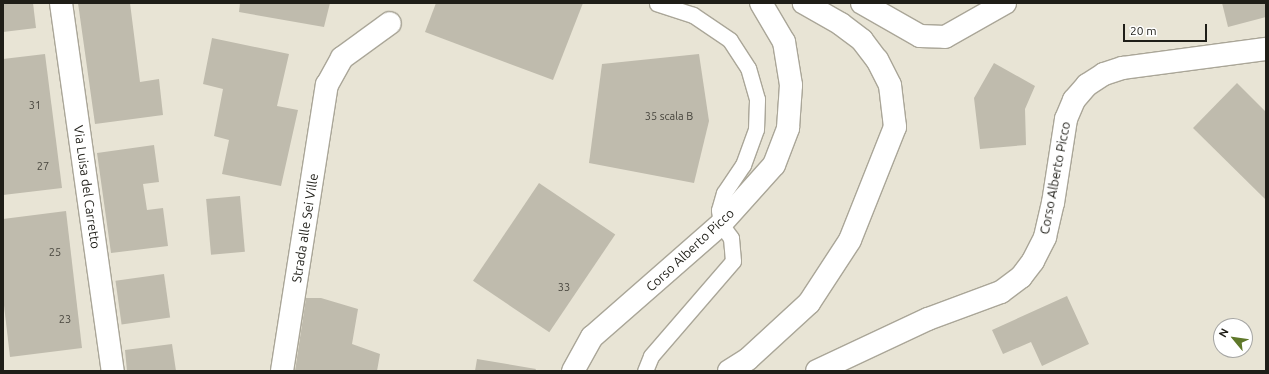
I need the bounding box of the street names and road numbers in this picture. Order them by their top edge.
street label: Corso Alberto Picco [1036,120,1074,236]
street label: Via Luisa del Carretto [71,124,103,250]
street label: Strada alle Sei Ville [289,172,321,284]
street label: Corso Alberto Picco [643,205,737,295]

